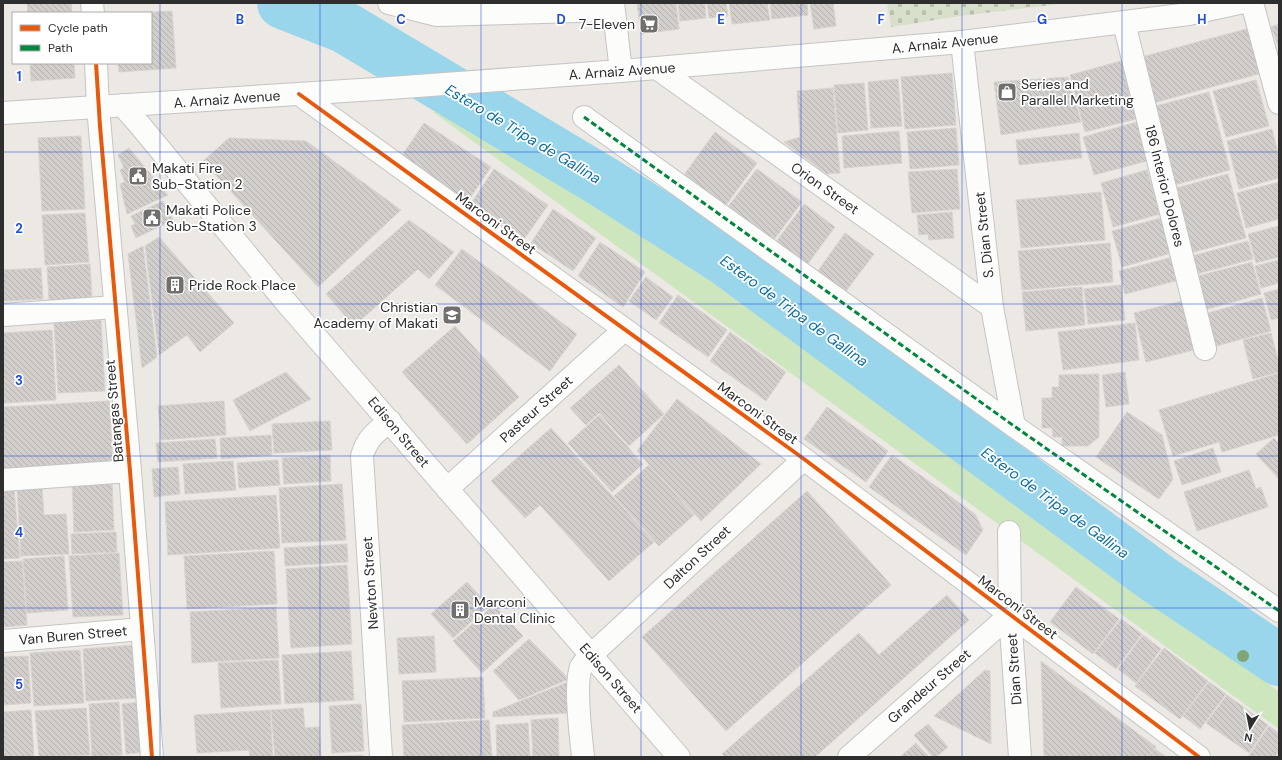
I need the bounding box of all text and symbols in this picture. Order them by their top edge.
text: B [236,11,244,28]
text: C [396,11,406,28]
text: D [556,11,566,28]
text: E [717,11,725,28]
text: F [877,11,885,28]
text: G [1037,11,1047,28]
text: H [1197,11,1207,28]
legend [12,12,152,64]
supermarket icon: 7-Eleven [638,13,660,35]
place label: 7-Eleven [579,15,635,33]
text: Cycle path [48,20,108,36]
street label: A. Arnaiz Avenue [891,28,999,58]
text: Path [48,40,73,56]
street label: A. Arnaiz Avenue [568,58,676,84]
text: 1 [17,68,21,85]
place label: Series and Parallel Marketing [1021,75,1134,109]
water label: Estero de Tripa de Gallina [442,80,604,188]
shop icon: Series and Parallel Marketing [996,81,1018,103]
street label: A. Arnaiz Avenue [173,86,281,112]
street label: 186 Interior Dolores [1141,123,1189,249]
street label: Orion Street [787,158,863,218]
place label: Makati Fire Sub-Station 2 [152,159,242,193]
public building icon: Makati Fire Sub-Station 2 [127,165,149,187]
street label: Marconi Street [452,188,540,258]
street label: S. Dian Street [971,191,997,279]
place label: Makati Police Sub-Station 3 [166,201,257,235]
public building icon: Makati Police Sub-Station 3 [141,207,163,229]
text: 2 [15,220,23,237]
water label: Estero de Tripa de Gallina [716,251,872,371]
building icon: Pride Rock Place [164,274,186,296]
place label: Pride Rock Place [189,276,296,294]
place label: Christian Academy of Makati [314,298,438,332]
school or university icon: Christian Academy of Makati [441,304,463,326]
street label: Batangas Street [101,359,127,463]
text: 3 [15,372,23,389]
street label: Pasteur Street [496,372,576,446]
street label: Marconi Street [714,378,802,448]
street label: Edison Street [364,393,434,471]
water label: Estero de Tripa de Gallina [977,443,1133,563]
street label: Dalton Street [660,521,734,593]
text: 4 [15,524,23,541]
street label: Newton Street [358,536,382,630]
street label: Marconi Street [974,571,1062,643]
place label: Marconi Dental Clinic [474,593,556,627]
building icon: Marconi Dental Clinic [449,599,471,621]
street label: Van Buren Street [18,621,128,649]
street label: Dian Street [1003,632,1025,706]
street label: Edison Street [576,639,646,717]
street label: Grandeur Street [884,645,974,727]
text: 5 [15,676,23,693]
north arrow [1230,708,1270,748]
text: N [1243,730,1253,745]

